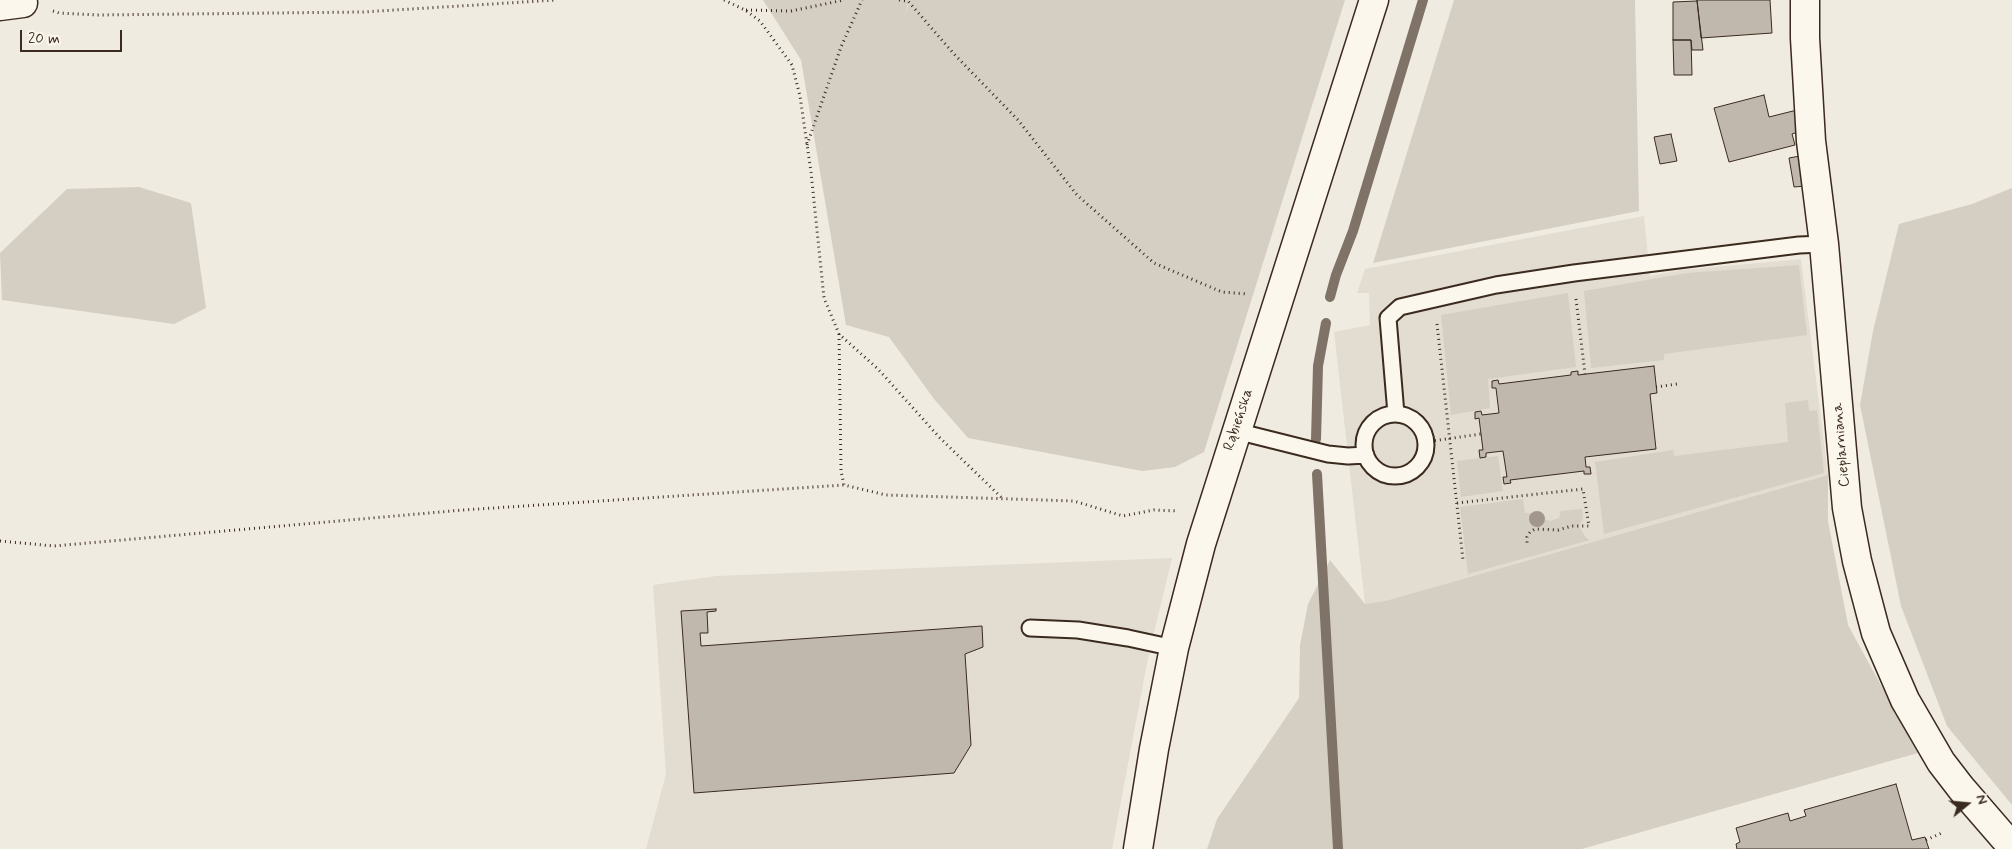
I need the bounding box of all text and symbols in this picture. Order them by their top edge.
scale bar [22,20,125,52]
text: 20 m [28,29,60,49]
street label: Rąbieńska [1221,387,1257,453]
street label: Cieplarniana [1829,402,1855,488]
north arrow [1942,779,1992,829]
text: N [1971,793,1991,807]

